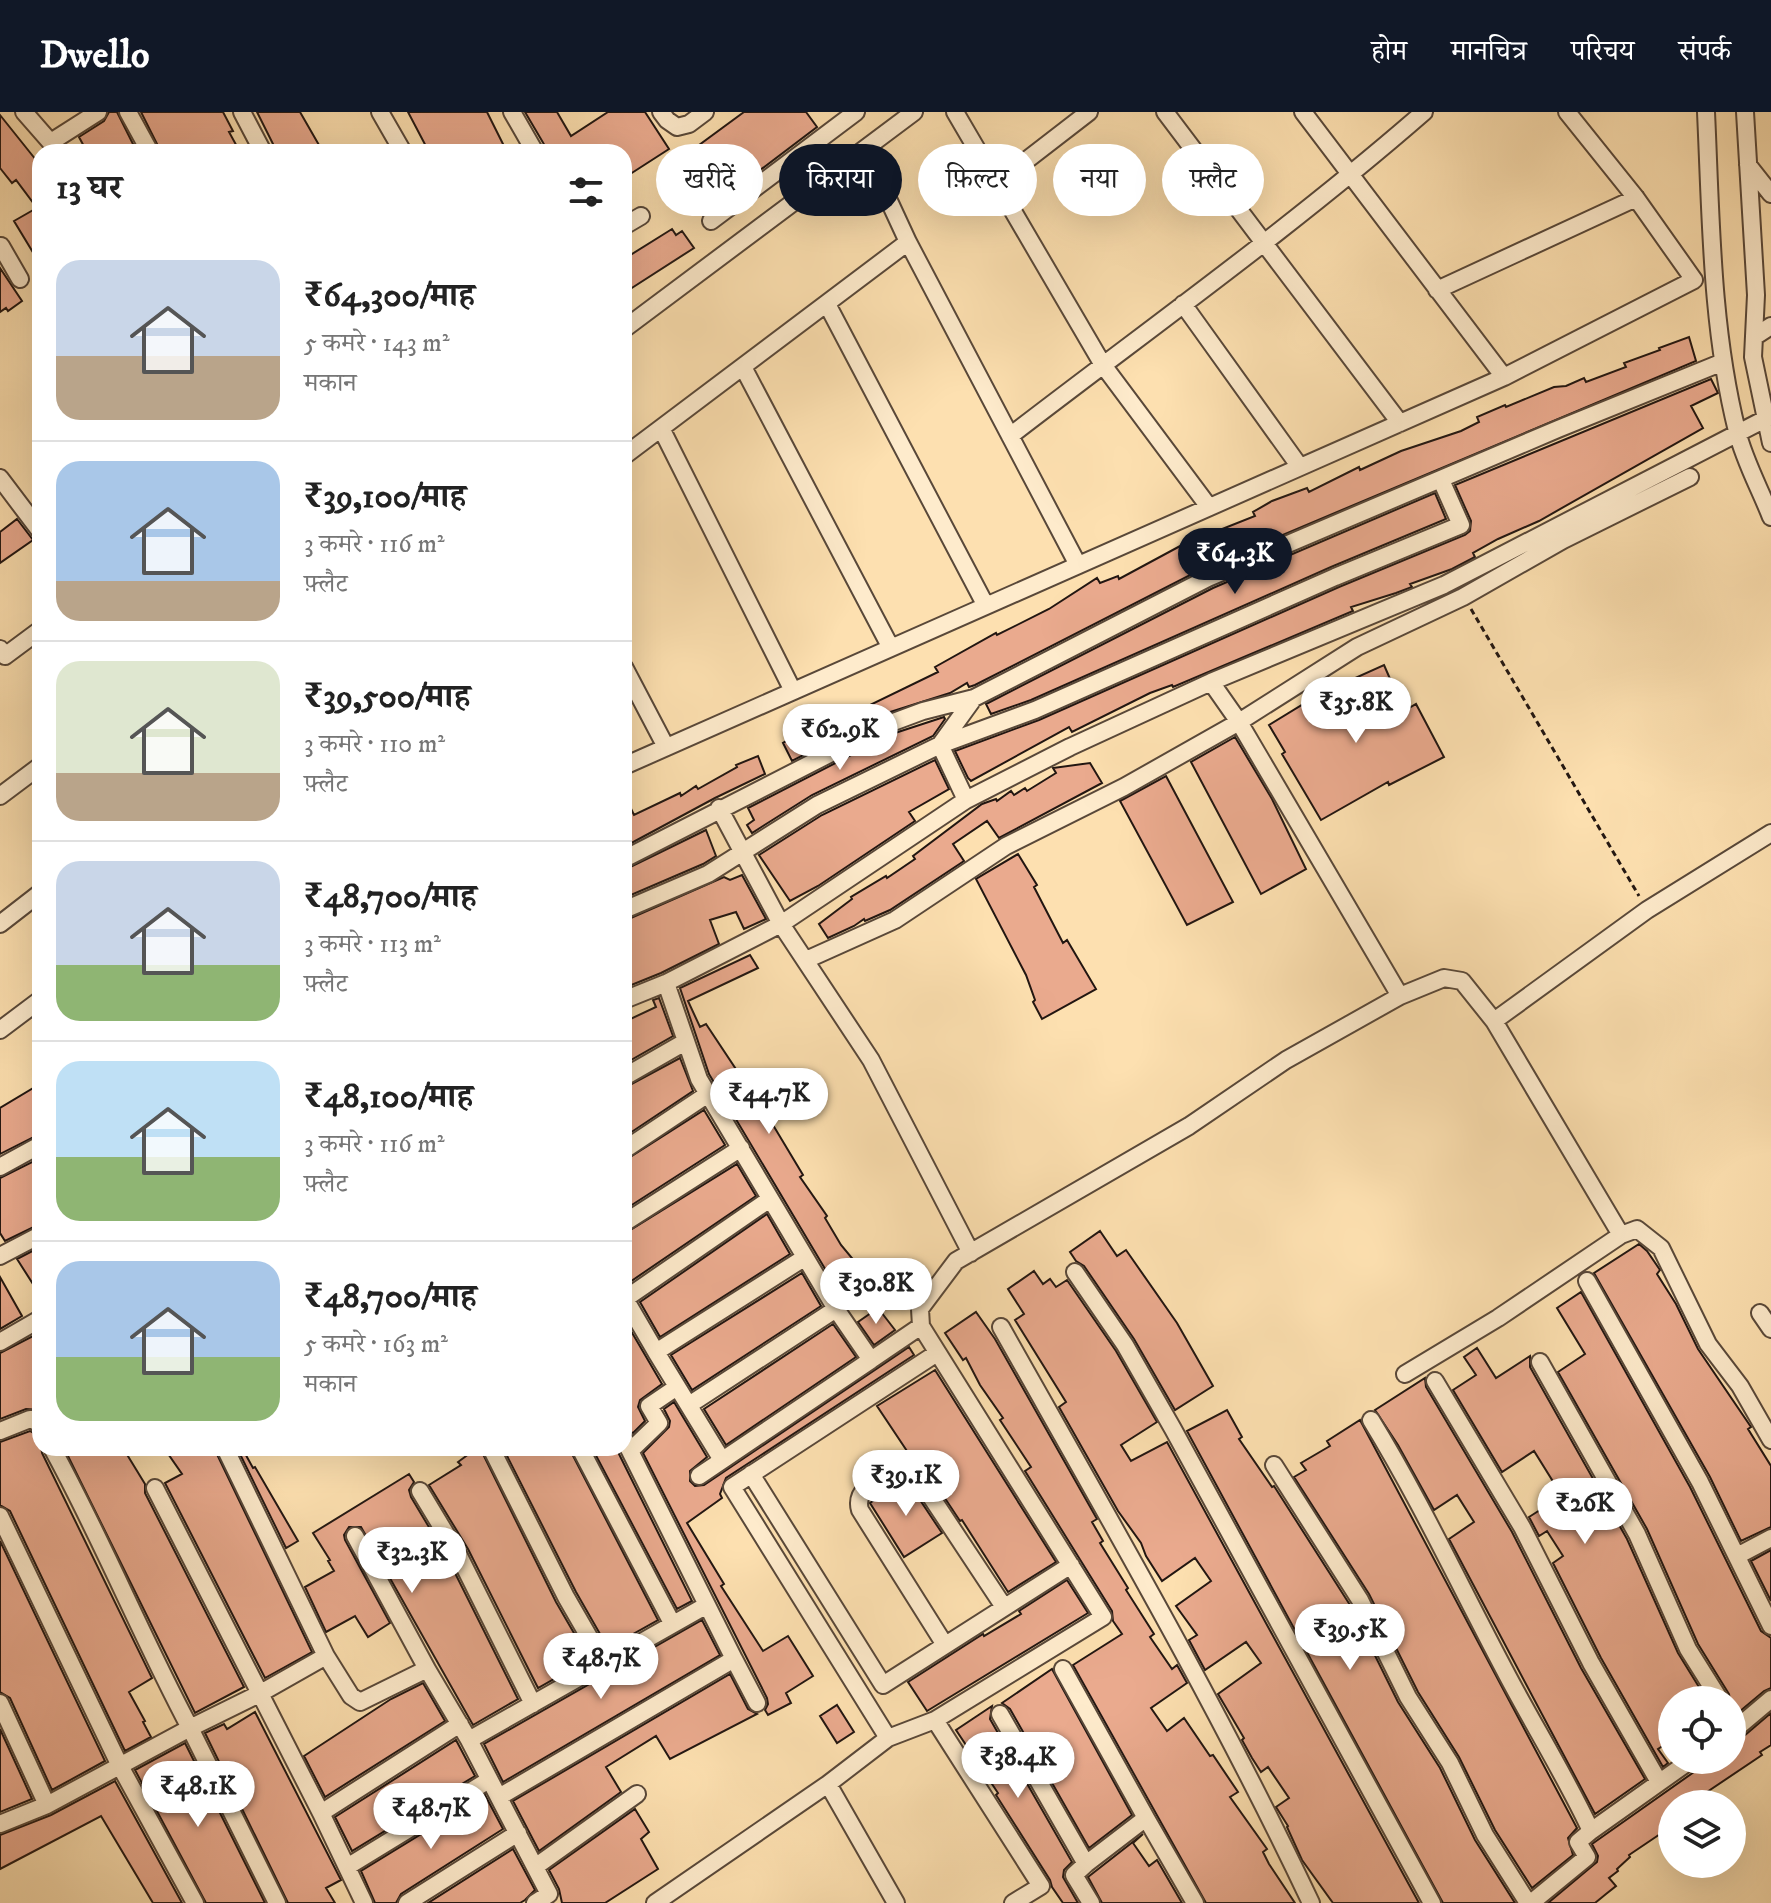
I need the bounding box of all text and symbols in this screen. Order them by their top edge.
text: Dwello [40,32,149,80]
text: होम [1371,34,1407,69]
text: मानचित्र [1451,34,1527,69]
text: परिचय [1571,34,1634,69]
text: संपर्क [1678,34,1731,69]
chip: खरीदें [656,144,763,216]
chip: किराया [779,144,902,216]
chip: फ़िल्टर [918,144,1037,216]
chip: नया [1053,144,1146,216]
chip: फ़्लैट [1162,144,1264,216]
text: 13 घर [56,167,122,209]
icon: filters [564,170,608,214]
text: ₹64,300/माह [304,275,475,317]
icon: home [120,292,216,388]
text: 5 कमरे · 143 m² [304,327,450,360]
text: मकान [304,367,357,400]
text: ₹39,100/माह [304,476,466,518]
icon: home [120,493,216,589]
text: 3 कमरे · 116 m² [304,528,445,561]
pin: ₹64.3K [1170,528,1300,596]
text: ₹64.3K [1196,537,1274,570]
text: फ़्लैट [304,568,347,601]
text: ₹39,500/माह [304,676,470,718]
pin: ₹35.8K [1291,677,1421,745]
text: ₹35.8K [1319,686,1393,719]
icon: home [120,693,216,789]
pin: ₹62.9K [775,704,905,772]
text: ₹62.9K [801,713,879,746]
text: 3 कमरे · 110 m² [304,728,445,761]
text: फ़्लैट [304,768,347,801]
text: ₹48,700/माह [304,876,477,918]
icon: home [120,893,216,989]
text: 3 कमरे · 113 m² [304,928,441,961]
text: फ़्लैट [304,968,347,1001]
pin: ₹44.7K [704,1068,834,1136]
text: ₹48,100/माह [304,1076,473,1118]
text: ₹44.7K [728,1077,810,1110]
icon: home [120,1093,216,1189]
text: 3 कमरे · 116 m² [304,1128,445,1161]
text: फ़्लैट [304,1168,347,1201]
pin: ₹30.8K [811,1258,941,1326]
text: ₹30.8K [838,1267,914,1300]
text: ₹48,700/माह [304,1276,477,1318]
icon: home [120,1293,216,1389]
text: 5 कमरे · 163 m² [304,1328,448,1361]
text: मकान [304,1368,357,1401]
pin: ₹39.1K [841,1450,971,1518]
text: ₹39.1K [870,1459,942,1492]
pin: ₹26K [1538,1478,1632,1546]
text: ₹26K [1555,1487,1615,1520]
pin: ₹32.3K [347,1527,477,1595]
text: ₹32.3K [376,1536,448,1569]
pin: ₹39.5K [1285,1604,1415,1672]
text: ₹39.5K [1313,1613,1387,1646]
pin: ₹48.7K [536,1633,666,1701]
text: ₹48.7K [561,1642,641,1675]
map controls [1658,1686,1746,1878]
button: locate [1658,1686,1746,1774]
pin: ₹38.4K [953,1732,1083,1800]
text: ₹38.4K [979,1741,1057,1774]
pin: ₹48.1K [133,1761,263,1829]
text: ₹48.1K [160,1770,236,1803]
pin: ₹48.7K [366,1783,496,1851]
button: layers [1658,1790,1746,1878]
text: ₹48.7K [391,1792,471,1825]

